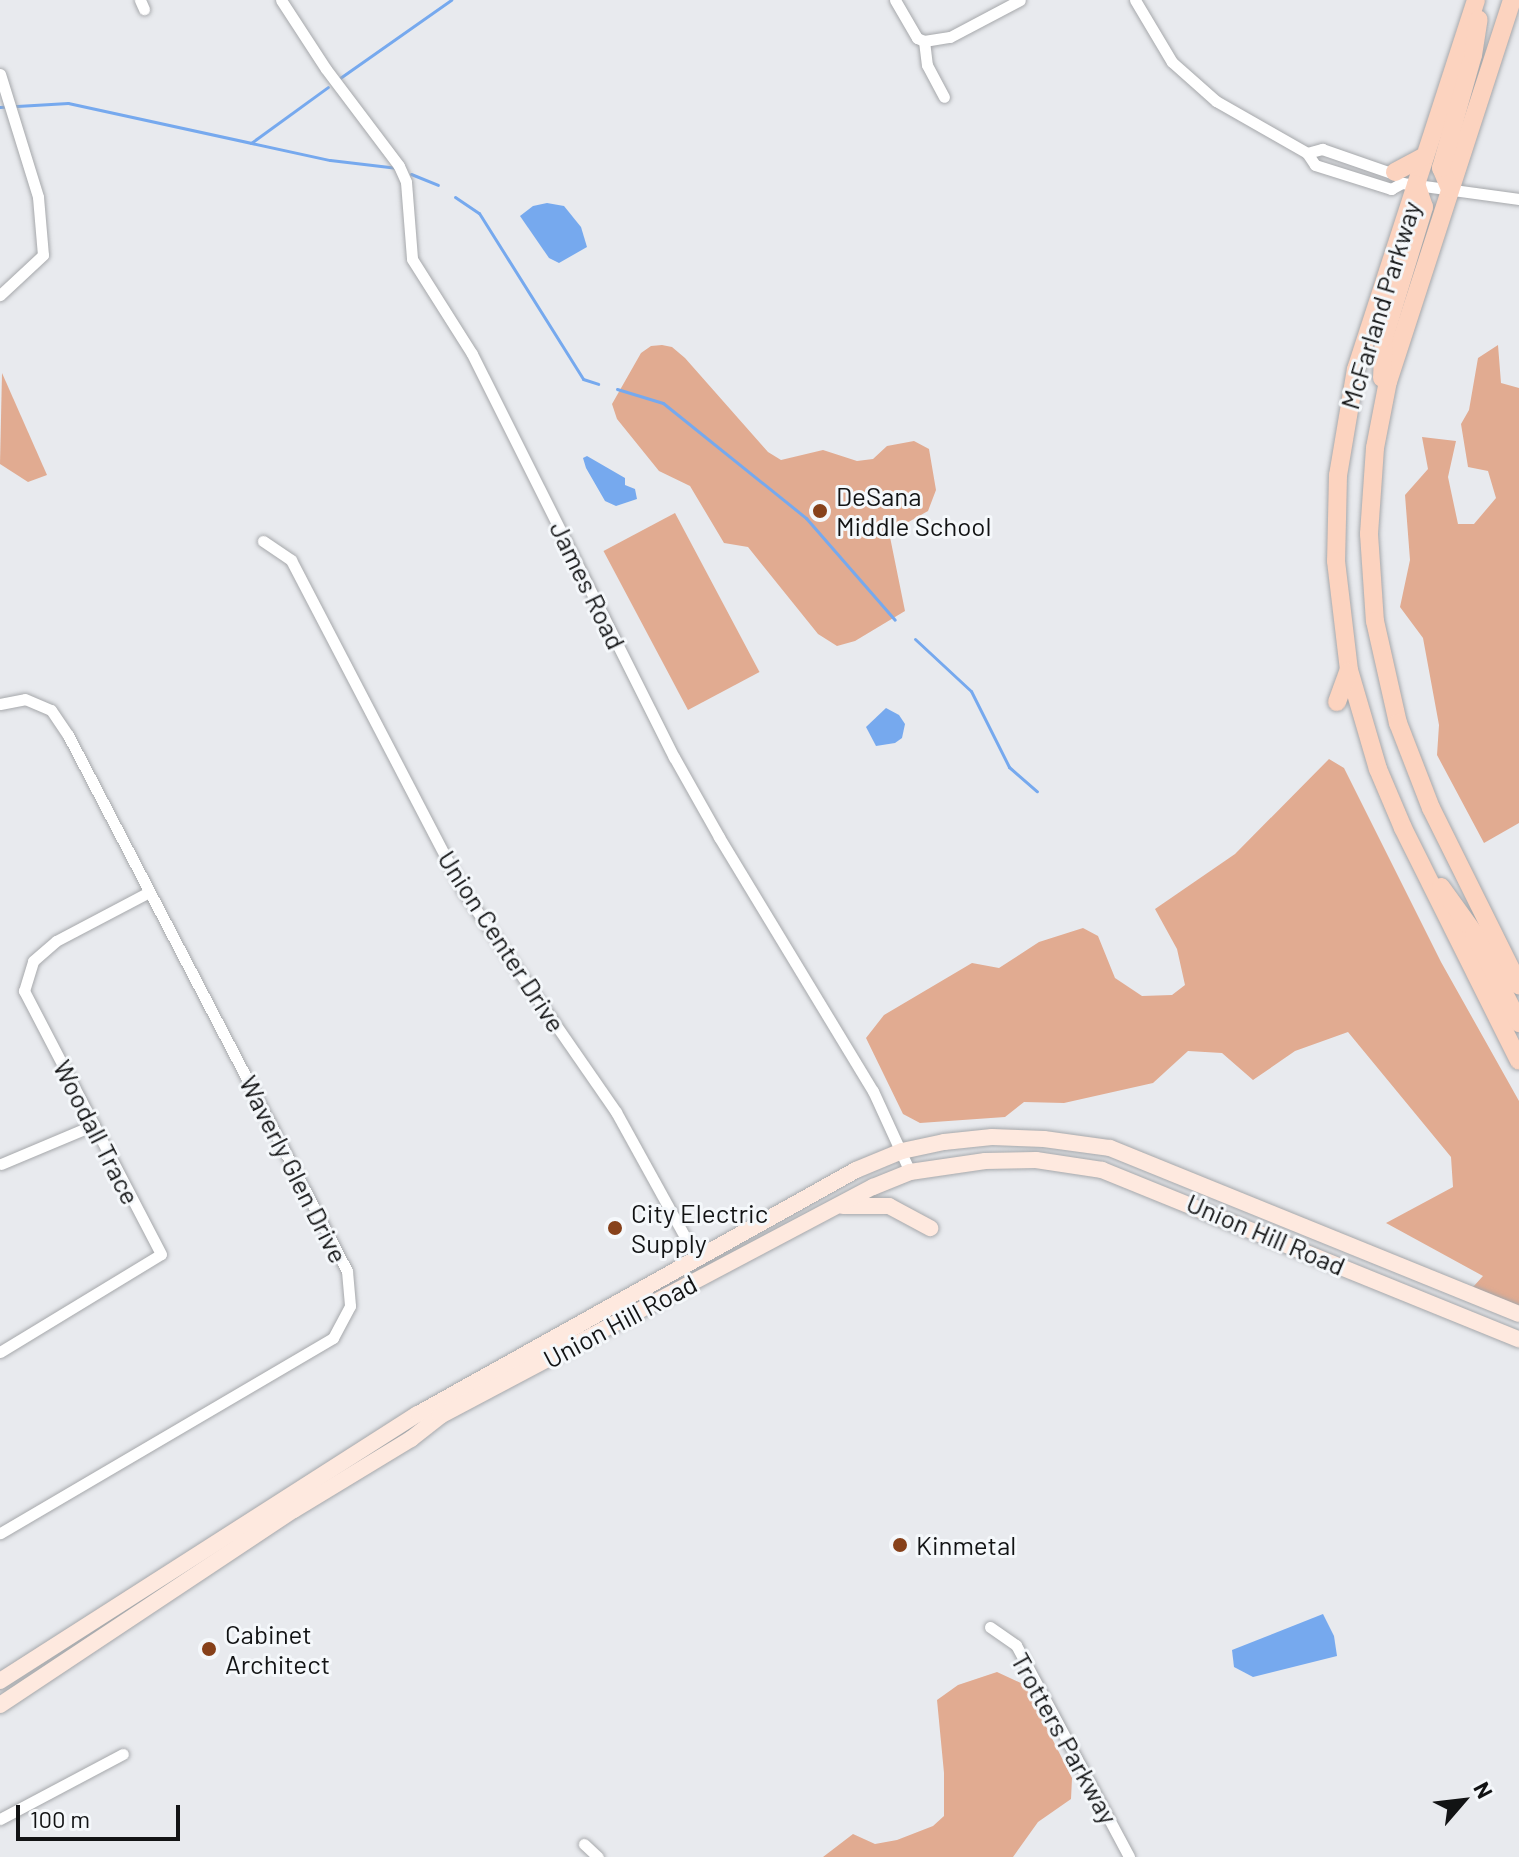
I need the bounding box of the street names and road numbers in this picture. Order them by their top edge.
street label: McFarland Parkway [1334,197,1426,413]
street label: James Road [544,516,632,654]
street label: Union Center Drive [432,844,572,1038]
street label: Woodall Trace [47,1055,147,1209]
street label: Waverly Glen Drive [233,1070,355,1268]
street label: Union Hill Road [1182,1187,1350,1281]
street label: Union Hill Road [538,1268,702,1374]
street label: Trotters Parkway [1005,1647,1125,1829]

